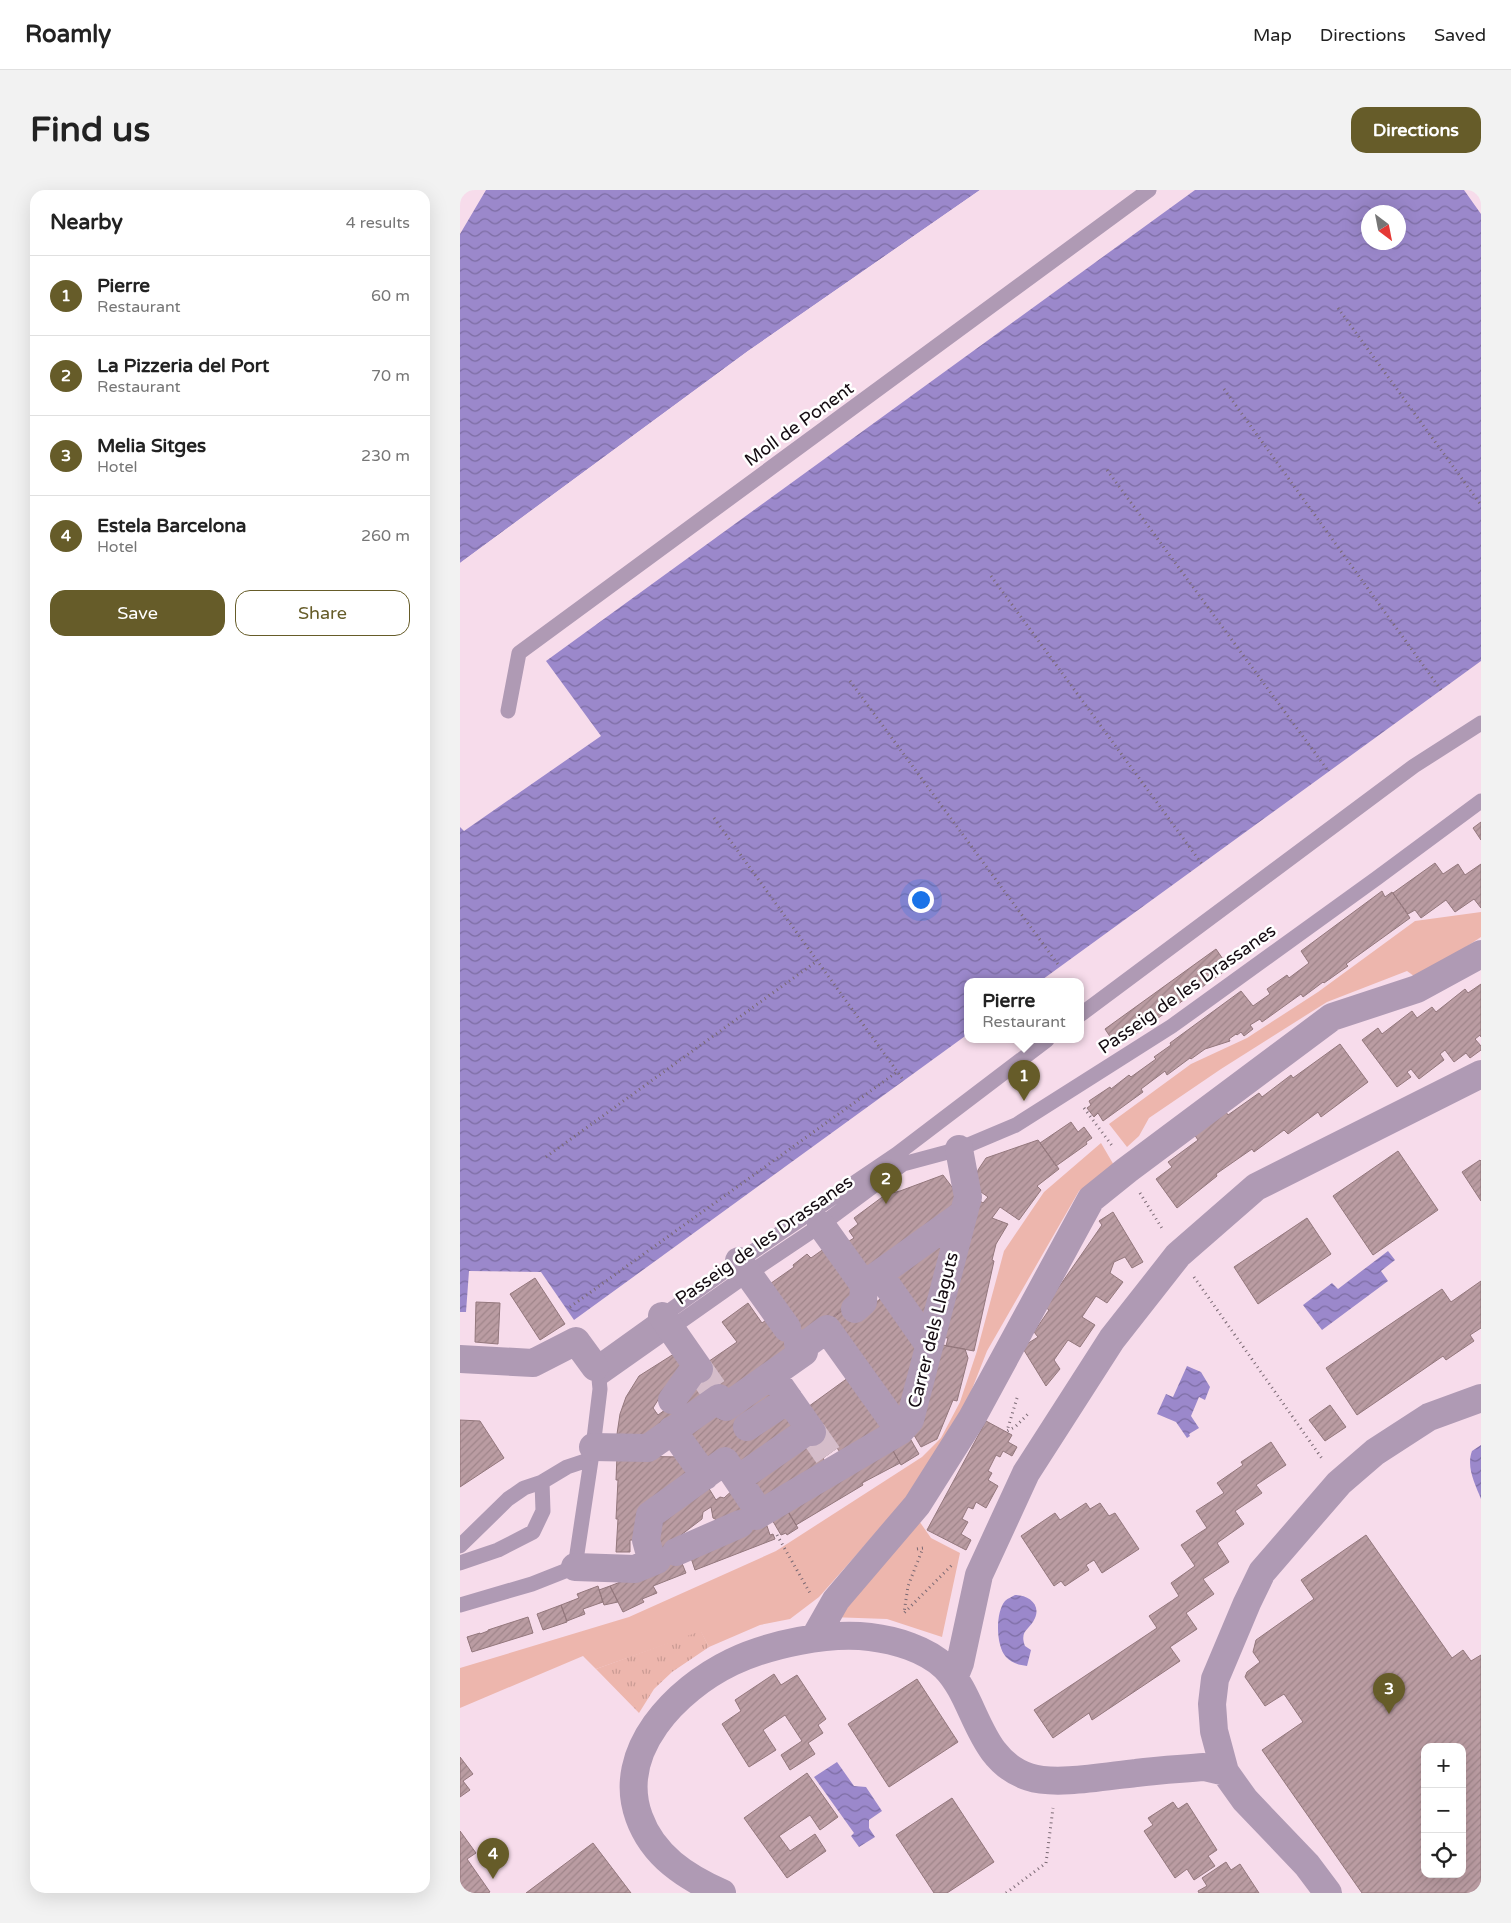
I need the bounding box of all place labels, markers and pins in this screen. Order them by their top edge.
pin: 1 [1008,1060,1040,1101]
pin: 2 [870,1163,902,1204]
pin: 3 [1373,1673,1405,1714]
pin: 4 [477,1838,509,1879]

